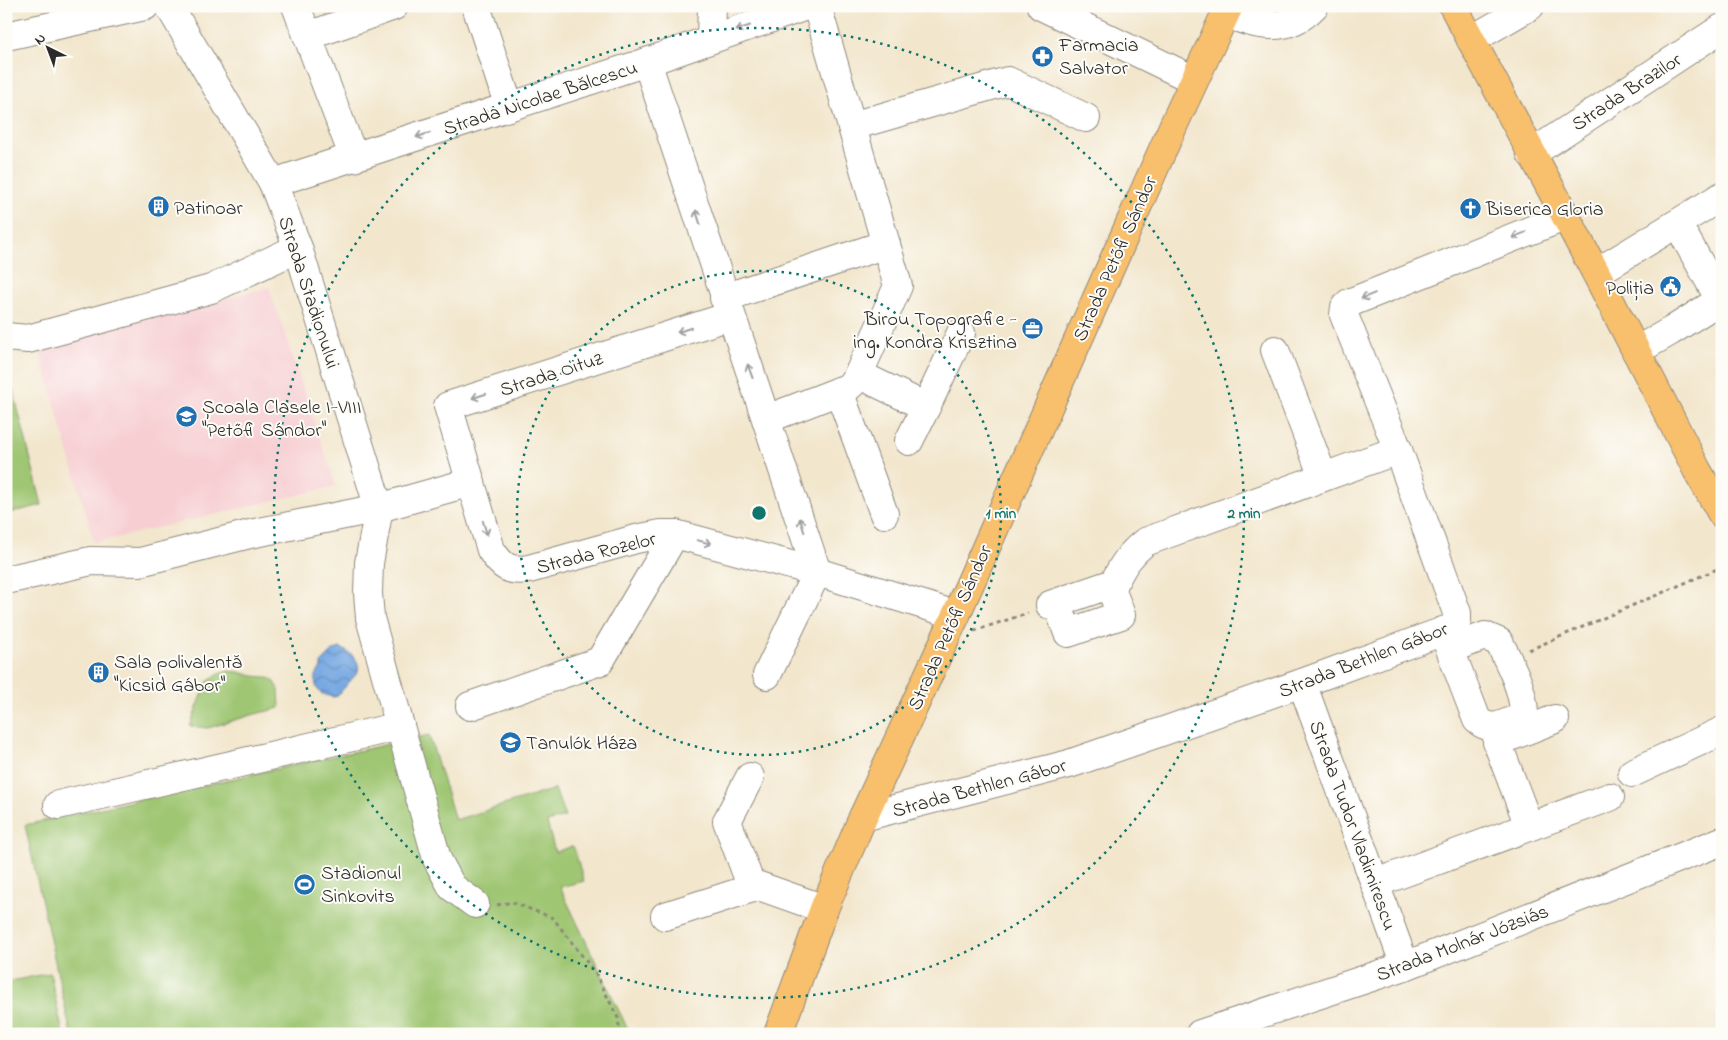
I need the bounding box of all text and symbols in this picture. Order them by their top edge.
north arrow [22,22,72,72]
one-way arrow [736,24,751,33]
text: N [30,28,51,50]
place label: Farmacia Salvator [1058,32,1139,84]
pharmacy icon: Farmacia Salvator [1031,44,1055,68]
street label: Strada Brazilor [1567,46,1689,140]
street label: Strada Nicolae Bălcescu [440,54,642,144]
one-way arrow [416,131,432,141]
street label: Strada Petőfi Sándor [1067,171,1166,346]
building icon: Patinoar [146,195,170,219]
place label: Patinoar [174,195,244,224]
church icon: Biserica Gloria [1458,196,1482,220]
place label: Biserica Gloria [1485,196,1604,225]
one-way arrow [693,210,702,226]
street label: Strada Stadionului [269,213,346,373]
one-way arrow [1512,230,1527,240]
place label: Poliția [1606,275,1654,304]
public building icon: Poliția [1658,275,1682,299]
one-way arrow [1361,291,1376,301]
place label: Birou Topografie - ing. Kondra Krisztina [853,306,1017,359]
office icon: Birou Topografie - ing. Kondra Krisztina [1021,317,1045,341]
one-way arrow [676,326,692,336]
street label: Strada Oituz [496,345,608,406]
one-way arrow [745,364,754,380]
one-way arrow [471,391,487,401]
place label: Școala Clasele I-VIII "Petőfi Sándor" [202,394,361,446]
school or university icon: Școala Clasele I-VIII "Petőfi Sándor" [174,405,198,429]
text: 1 min [986,503,1017,525]
text: 2 min [1227,503,1261,525]
centre of rings [750,504,768,522]
one-way arrow [797,518,806,534]
one-way arrow [481,520,490,536]
street label: Strada Rozelor [534,525,660,583]
one-way arrow [696,538,712,547]
street label: Strada Petőfi Sándor [902,540,1001,715]
street label: Strada Bethlen Gábor [1275,615,1454,707]
place label: Sala polivalentă "Kicsid Gábor" [114,649,242,701]
building icon: Sala polivalentă "Kicsid Gábor" [86,661,110,685]
street label: Strada Tudor Vladimirescu [1300,717,1403,935]
school or university icon: Tanulók Háza [498,730,522,754]
place label: Tanulók Háza [526,730,637,759]
street label: Strada Bethlen Gábor [889,752,1071,827]
place label: Stadionul Sinkovits [321,860,401,912]
sports icon: Stadionul Sinkovits [293,872,317,896]
street label: Strada Molnár Józsiás [1372,898,1553,991]

